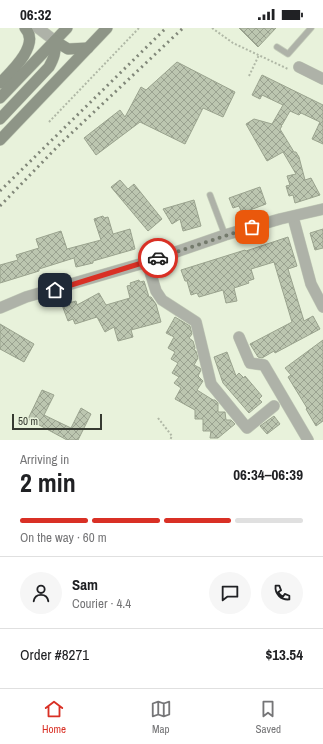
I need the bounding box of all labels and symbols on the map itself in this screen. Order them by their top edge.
pin [235,210,269,244]
courier [138,238,178,278]
pin [38,273,72,307]
scale bar [12,412,102,431]

